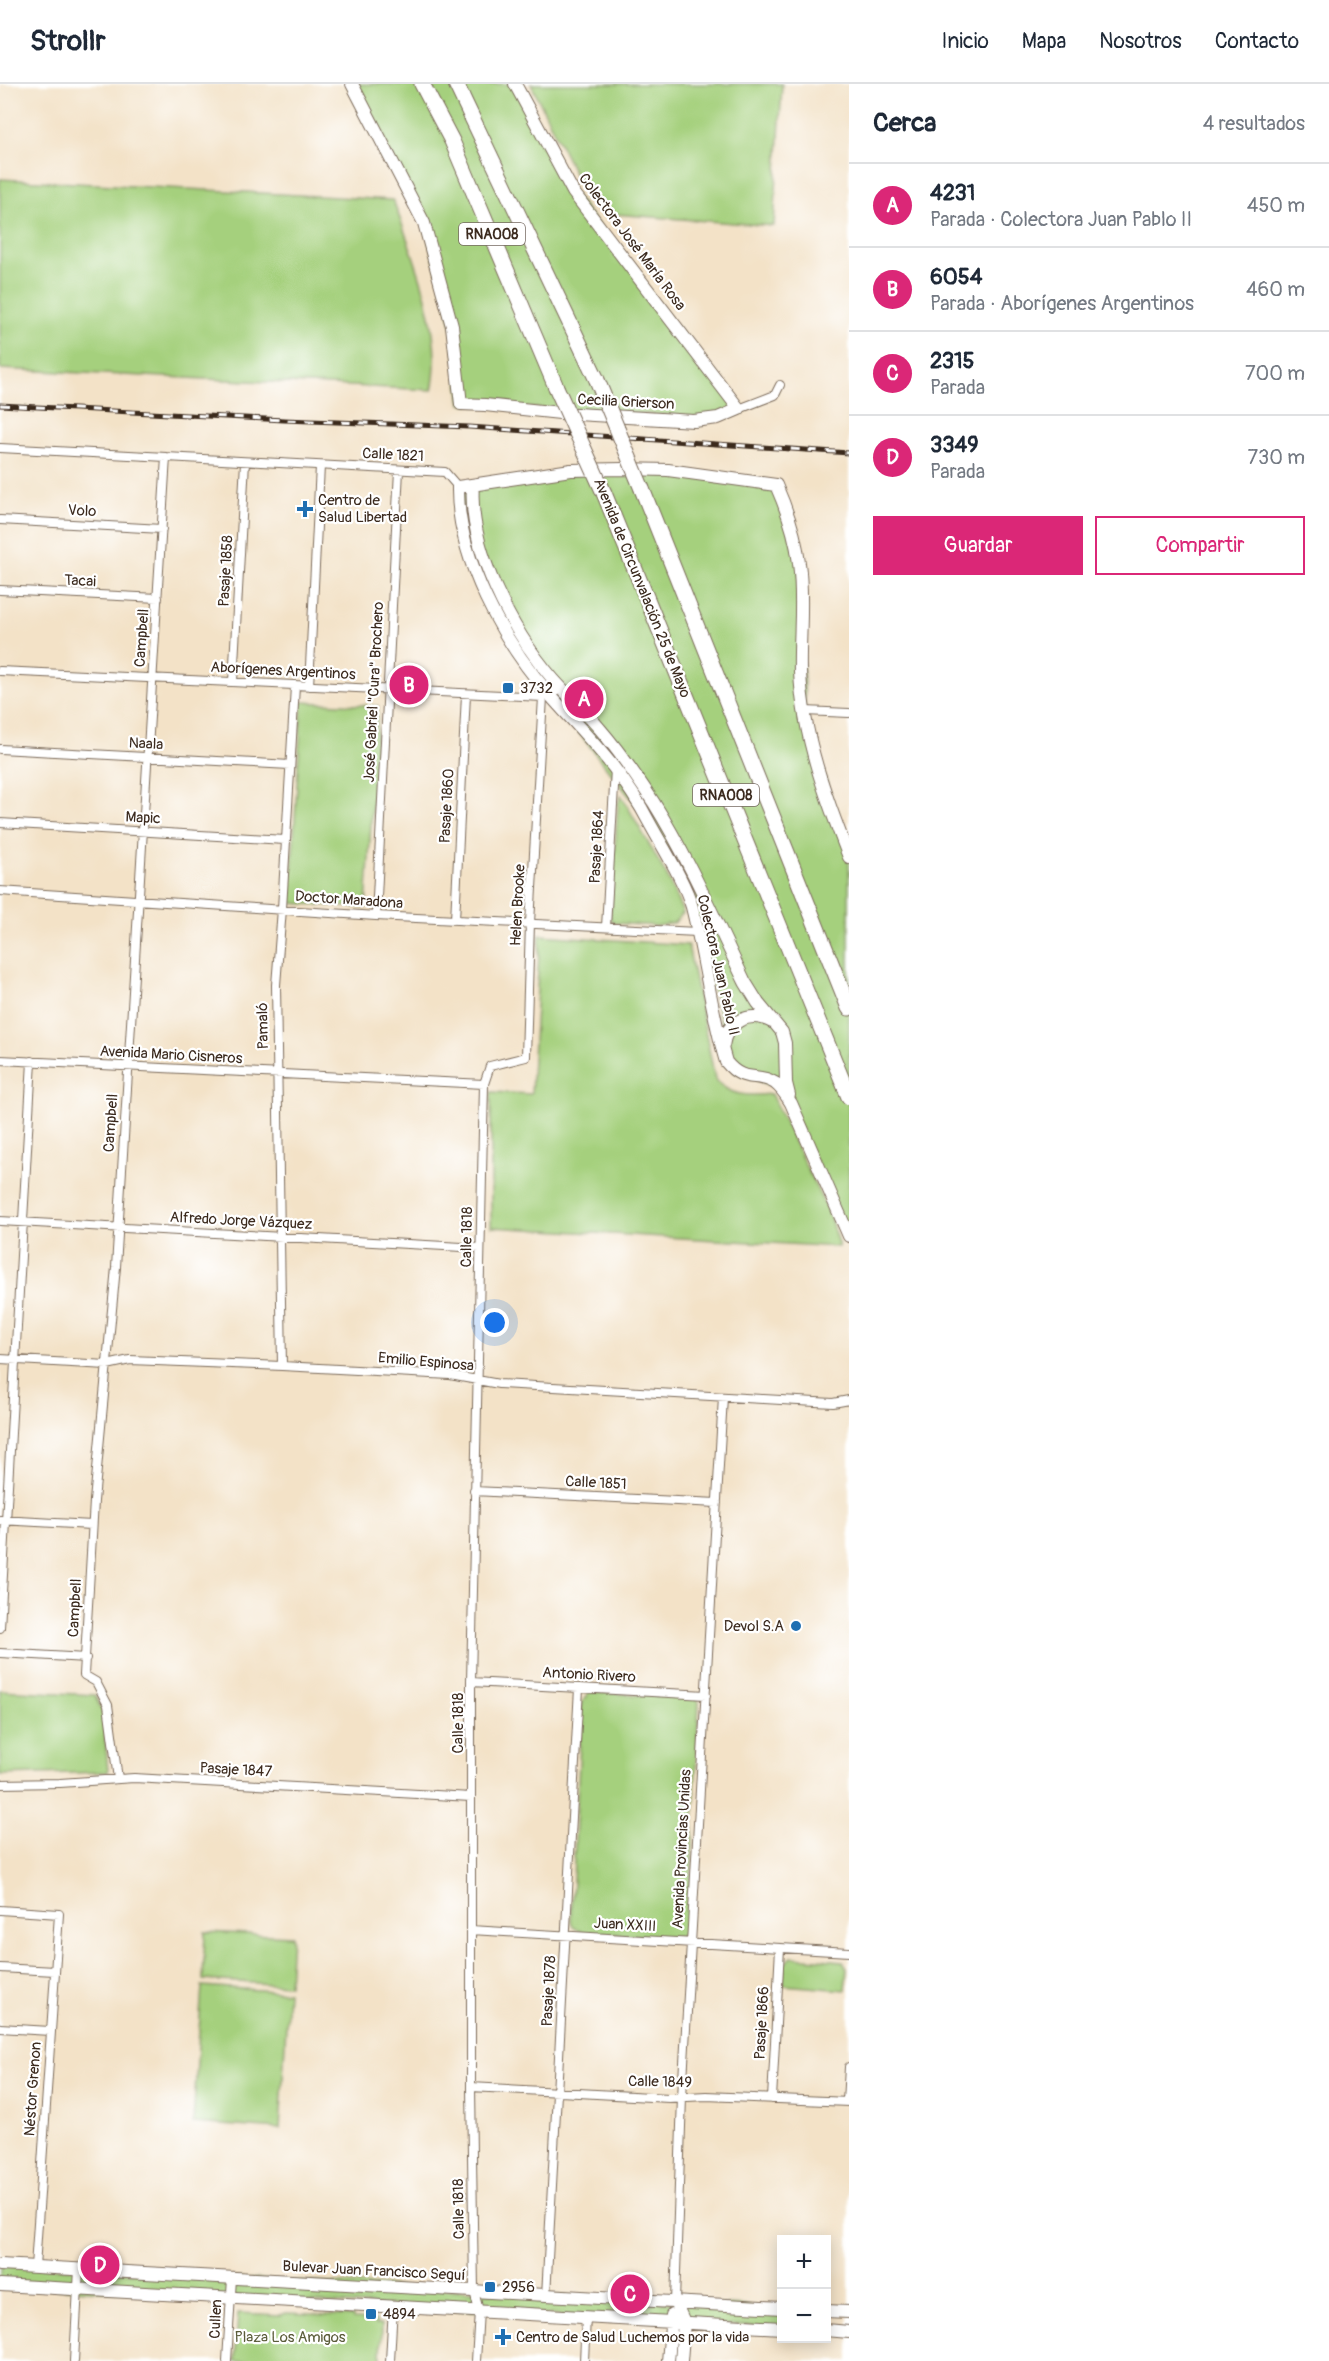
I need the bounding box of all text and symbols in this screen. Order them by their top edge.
text: Strollr [30,24,105,59]
text: Inicio [942,28,989,55]
text: Mapa [1022,28,1066,55]
text: Nosotros [1099,28,1182,55]
text: Contacto [1215,28,1299,55]
text: Cerca [873,107,936,139]
text: 4 resultados [1203,111,1305,136]
street label: Colectora José María Rosa [574,170,690,314]
text: 4231 [930,179,975,207]
text: A [886,193,899,218]
text: 450 m [1247,193,1305,218]
text: Parada · Colectora Juan Pablo II [930,207,1192,232]
road number: RNA008 [459,223,525,245]
text: 6054 [930,263,983,291]
text: B [887,277,898,302]
text: 460 m [1246,277,1305,302]
text: Parada · Aborígenes Argentinos [930,291,1194,316]
text: 2315 [930,347,974,375]
text: C [886,361,899,386]
text: 700 m [1245,361,1305,386]
text: Parada [930,375,985,400]
street label: Cecilia Grierson [577,390,675,414]
text: 3349 [930,431,979,459]
street label: Calle 1821 [362,444,424,466]
text: D [886,445,899,470]
text: 730 m [1248,445,1305,470]
text: Parada [930,459,985,484]
street label: Avenida de Circunvalación 25 de Mayo [589,475,695,701]
place label: Centro de Salud Libertad [318,491,407,527]
marker: Centro de Salud Libertad [296,500,314,518]
street label: Volo [67,501,97,521]
button: Guardar [873,516,1083,575]
button: Compartir [1095,516,1305,575]
street label: Pasaje 1858 [215,534,237,607]
street label: Tacai [64,571,97,591]
street label: José Gabriel "Cura" Brochero [360,601,388,783]
street label: Campbell [130,608,154,668]
street label: Aborígenes Argentinos [210,658,356,684]
pin: B [390,662,428,708]
pin: A [564,676,604,722]
place label: 3732 [520,679,553,698]
marker: 3732 [501,681,515,695]
street label: Naala [128,734,164,754]
street label: Pasaje 1860 [436,768,458,844]
road number: RNA008 [693,784,759,806]
street label: Mapic [125,808,161,828]
street label: Pasaje 1864 [586,810,608,884]
street label: Helen Brooke [506,863,530,946]
street label: Doctor Maradona [294,887,404,913]
street label: Colectora Juan Pablo II [693,893,743,1037]
street label: Pamaló [253,1002,273,1050]
street label: Avenida Mario Cisneros [99,1042,243,1068]
street label: Campbell [99,1093,123,1153]
street label: Calle 1818 [457,1206,477,1268]
street label: Alfredo Jorge Vázquez [169,1208,313,1234]
your location [480,1308,509,1337]
street label: Emilio Espinosa [377,1348,475,1376]
street label: Calle 1851 [565,1472,627,1494]
street label: Campbell [64,1578,86,1638]
place label: Devol S.A [724,1617,784,1636]
marker: Devol S.A [789,1619,803,1633]
street label: Antonio Rivero [542,1663,636,1687]
street label: Calle 1818 [449,1692,468,1753]
street label: Pasaje 1847 [199,1759,273,1781]
street label: Avenida Provincias Unidas [668,1769,696,1929]
street label: Juan XXIII [593,1914,657,1936]
street label: Pasaje 1878 [538,1954,560,2027]
street label: Pasaje 1866 [751,1986,773,2060]
street label: Néstor Grenon [20,2041,46,2137]
street label: Calle 1849 [628,2072,692,2092]
street label: Calle 1818 [449,2178,469,2240]
map controls [777,2235,831,2343]
button: + [777,2235,831,2289]
pin: D [80,2242,120,2288]
street label: Bulevar Juan Francisco Seguí [282,2257,466,2285]
pin: C [610,2272,650,2316]
place label: 2956 [502,2278,535,2297]
marker: 2956 [483,2280,497,2294]
button: − [777,2289,831,2343]
street label: Cullen [205,2299,227,2339]
place label: 4894 [383,2305,416,2324]
marker: 4894 [364,2307,378,2321]
park label: Plaza Los Amigos [234,2328,346,2347]
marker: Centro de Salud Luchemos por la vida [494,2328,512,2346]
place label: Centro de Salud Luchemos por la vida [516,2328,749,2347]

